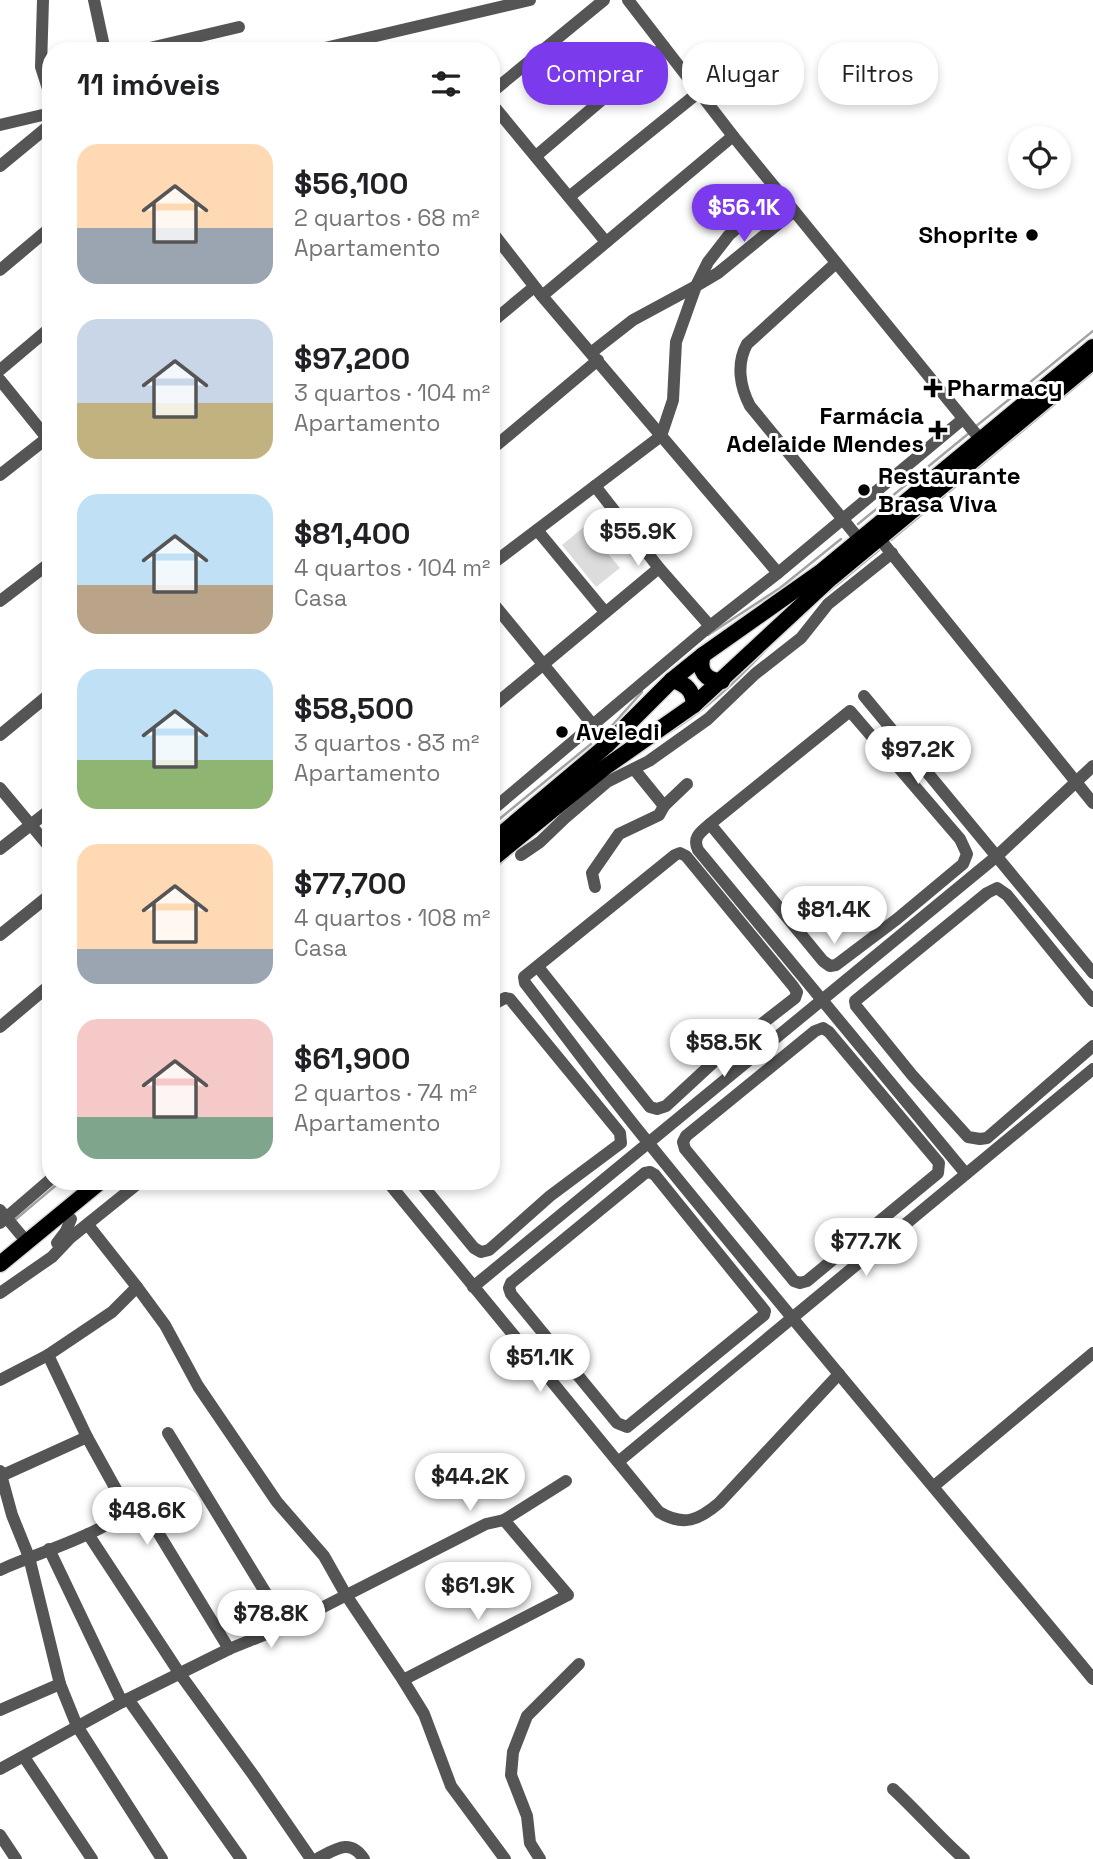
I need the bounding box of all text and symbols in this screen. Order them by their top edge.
chip: Comprar [522,42,668,105]
chip: Alugar [682,42,804,105]
chip: Filtros [818,42,938,105]
text: 11 imóveis [77,65,220,104]
icon: filters [427,65,465,103]
map controls [1008,126,1071,189]
button: locate [1008,126,1071,189]
text: $56,100 [294,164,408,203]
icon: home [133,172,217,256]
pin: $56.1K [687,184,801,244]
text: $56.1K [708,192,780,222]
text: 2 quartos · 68 m² [294,203,480,233]
place label: Shoprite [918,219,1018,250]
marker: Shoprite [1024,227,1040,243]
text: Apartamento [294,233,441,263]
text: $97,200 [294,339,410,378]
icon: home [133,347,217,431]
place label: Pharmacy [947,372,1063,403]
text: 3 quartos · 104 m² [294,378,490,408]
marker: Pharmacy [925,380,941,396]
place label: Farmácia Adelaide Mendes [726,400,924,459]
text: Apartamento [294,408,441,438]
marker: Farmácia Adelaide Mendes [930,422,946,438]
place label: Restaurante Brasa Viva [878,460,1021,519]
marker: Restaurante Brasa Viva [856,482,872,498]
pin: $55.9K [581,508,695,568]
text: $81,400 [294,514,411,553]
text: $55.9K [600,516,676,546]
icon: home [133,522,217,606]
text: 4 quartos · 104 m² [294,553,491,583]
text: Casa [294,583,347,613]
text: $58,500 [294,689,414,728]
icon: home [133,697,217,781]
place label: Aveledi [576,716,660,747]
marker: Aveledi [554,724,570,740]
pin: $97.2K [861,726,975,786]
text: 3 quartos · 83 m² [294,728,480,758]
text: $97.2K [881,734,955,764]
text: Apartamento [294,758,441,788]
text: $77,700 [294,864,407,903]
icon: home [133,872,217,956]
pin: $81.4K [777,886,891,946]
text: $81.4K [797,894,871,924]
text: 4 quartos · 108 m² [294,903,491,933]
text: Casa [294,933,347,963]
pin: $58.5K [667,1020,781,1079]
text: $58.5K [686,1027,762,1057]
text: $61,900 [294,1039,410,1078]
icon: home [133,1047,217,1131]
text: 2 quartos · 74 m² [294,1078,477,1108]
text: Apartamento [294,1108,441,1138]
pin: $77.7K [809,1218,923,1278]
text: $77.7K [830,1226,902,1256]
pin: $51.1K [483,1334,597,1394]
text: $51.1K [506,1342,574,1372]
pin: $44.2K [413,1454,527,1513]
text: $44.2K [431,1461,509,1491]
pin: $48.6K [90,1488,204,1547]
text: $48.6K [108,1495,186,1525]
pin: $61.9K [421,1562,535,1622]
text: $61.9K [441,1570,515,1600]
pin: $78.8K [214,1590,328,1650]
text: $78.8K [233,1598,309,1628]

